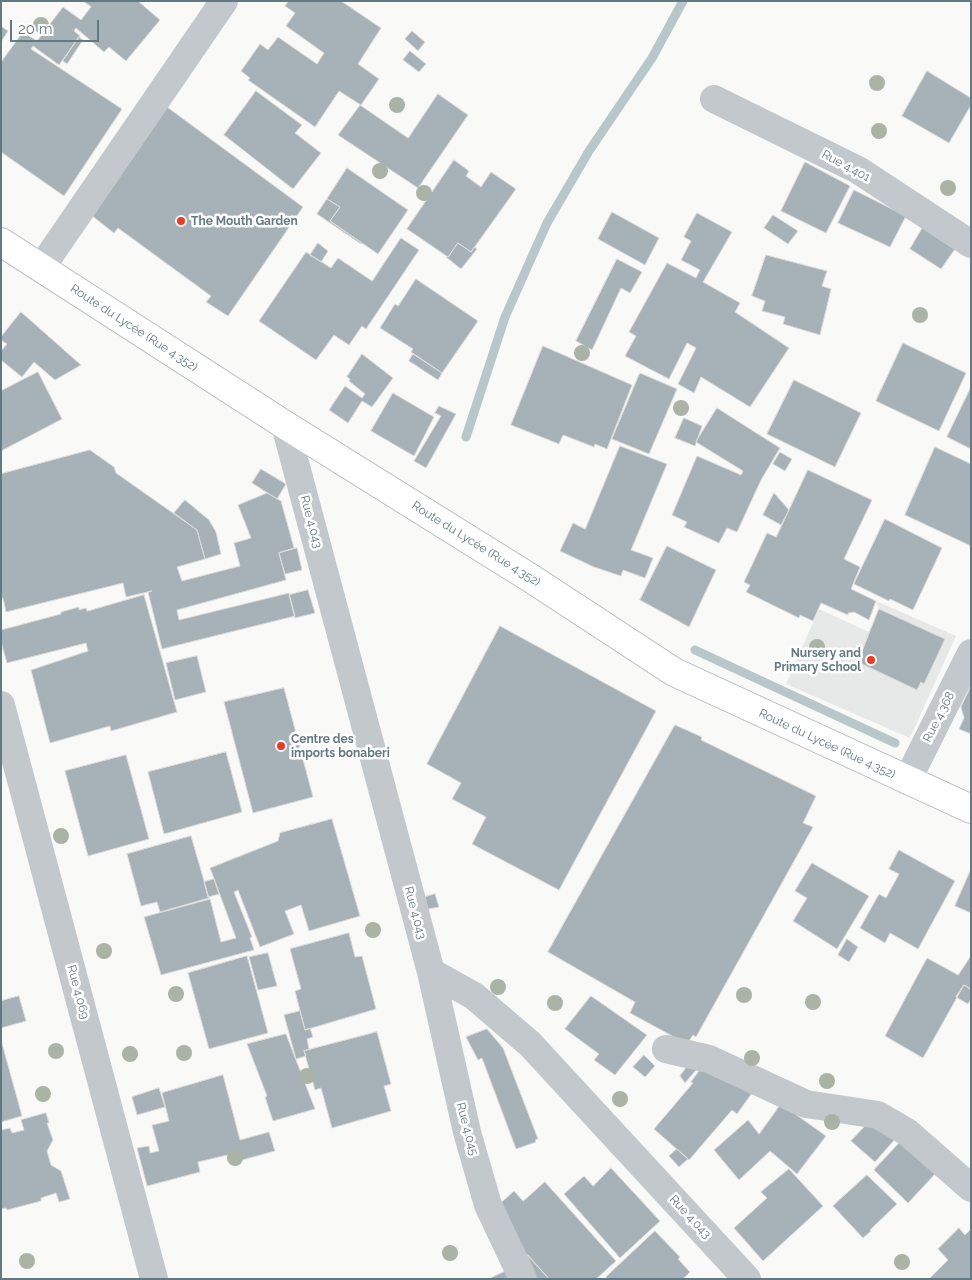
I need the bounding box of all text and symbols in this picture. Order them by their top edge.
scale bar [12,10,101,42]
text: 20 m [18,20,53,38]
street label: Rue 4.401 [819,147,873,185]
place label: The Mouth Garden [191,214,298,228]
marker: The Mouth Garden [175,215,187,227]
street label: Route du Lycée (Rue 4.352) [68,281,200,375]
street label: Rue 4.043 [297,494,325,550]
street label: Route du Lycée (Rue 4.352) [409,498,543,590]
place label: Nursery and Primary School [774,646,861,674]
marker: Nursery and Primary School [865,654,877,666]
street label: Rue 4.368 [920,689,958,745]
street label: Route du Lycée (Rue 4.352) [756,706,898,782]
place label: Centre des imports bonaberi [291,732,390,760]
marker: Centre des imports bonaberi [275,740,287,752]
street label: Rue 4.043 [401,885,429,941]
street label: Rue 4.069 [64,963,92,1021]
street label: Rue 4.045 [453,1101,481,1157]
street label: Rue 4.043 [666,1192,714,1242]

